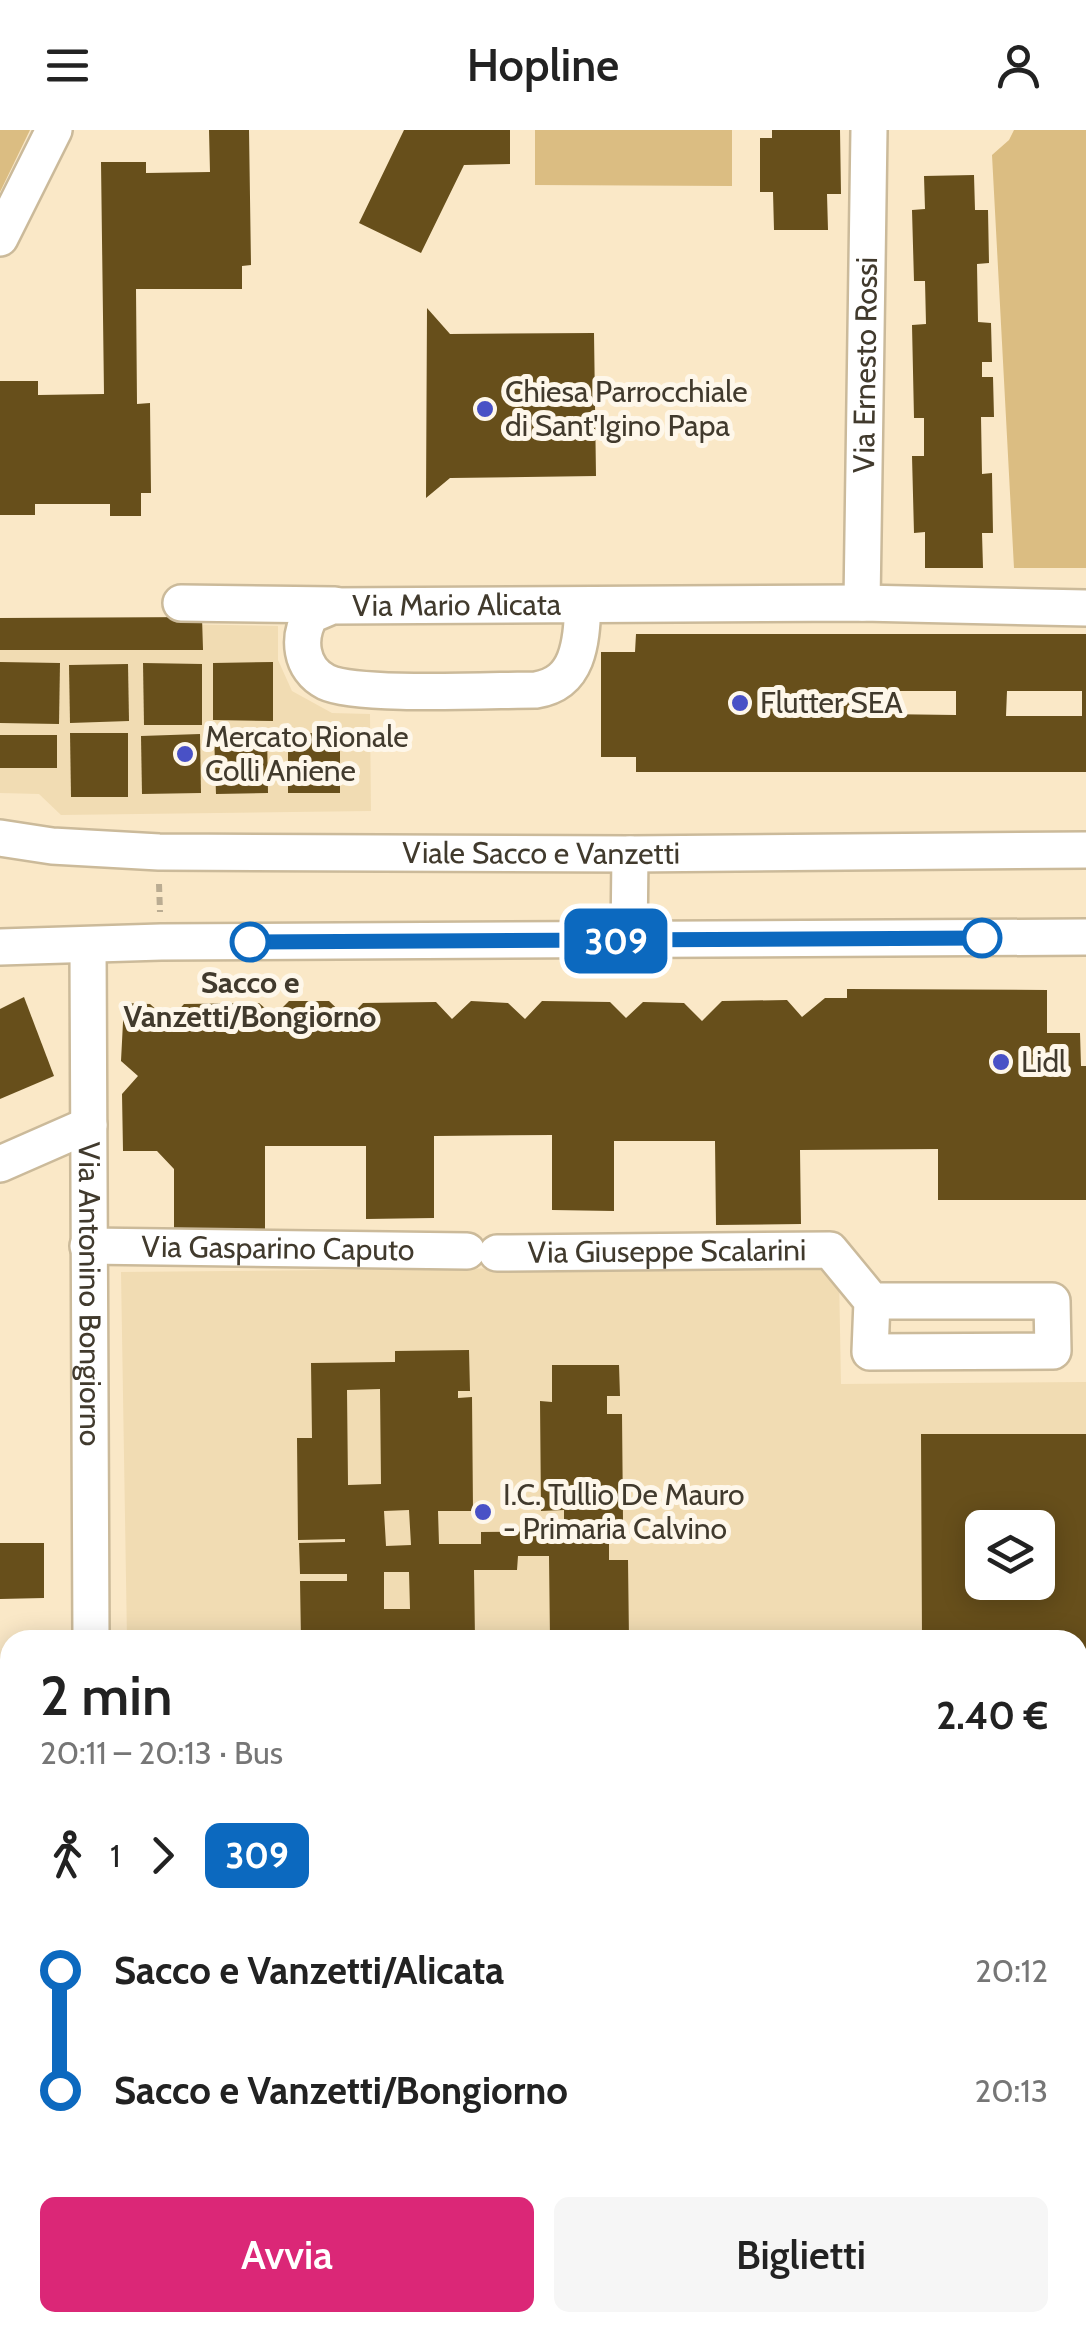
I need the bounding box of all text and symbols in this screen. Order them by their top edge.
icon: menu [40,38,95,93]
text: Hopline [467,38,619,92]
icon: person [991,38,1046,93]
street label: Via Ernesto Rossi [845,257,885,473]
place label: Chiesa Parrocchiale di Sant'Igino Papa [505,373,748,444]
marker: Chiesa Parrocchiale di Sant'Igino Papa [474,398,496,420]
street label: Via Mario Alicata [352,586,562,624]
place label: Flutter SEA [760,684,903,721]
marker: Flutter SEA [729,692,751,714]
place label: Mercato Rionale Colli Aniene [205,718,409,789]
marker: Mercato Rionale Colli Aniene [174,743,196,765]
street label: Viale Sacco e Vanzetti [402,834,680,872]
line badge: 309 [558,908,674,974]
unlabelled marker [963,919,1001,957]
text: 309 [584,920,648,963]
marker: Sacco e Vanzetti/Bongiorno [231,923,269,961]
place label: Sacco e Vanzetti/Bongiorno [124,964,376,1035]
place label: Lidl [1021,1043,1066,1080]
marker: Lidl [990,1051,1012,1073]
street label: Via Antonino Bongiorno [71,1142,109,1446]
street label: Via Gasparino Caputo [141,1228,415,1268]
street label: Via Giuseppe Scalarini [527,1231,807,1271]
place label: I.C. Tullio De Mauro - Primaria Calvino [503,1476,744,1547]
marker: I.C. Tullio De Mauro - Primaria Calvino [472,1501,494,1523]
map controls [965,1510,1055,1600]
button: layers [965,1510,1055,1600]
text: 2 min [40,1662,172,1729]
text: 2.40 € [936,1692,1048,1739]
text: 20:11 – 20:13 · Bus [40,1733,283,1772]
icon: walk [40,1828,95,1883]
icon: forward [135,1828,190,1883]
text: 309 [225,1834,289,1877]
text: 1 [110,1836,120,1875]
text: Sacco e Vanzetti/Alicata [114,1947,504,1994]
text: 20:12 [975,1951,1048,1990]
text: Sacco e Vanzetti/Bongiorno [114,2067,568,2114]
text: 20:13 [974,2071,1048,2110]
button: Avvia [40,2197,534,2312]
button: Biglietti [554,2197,1048,2312]

